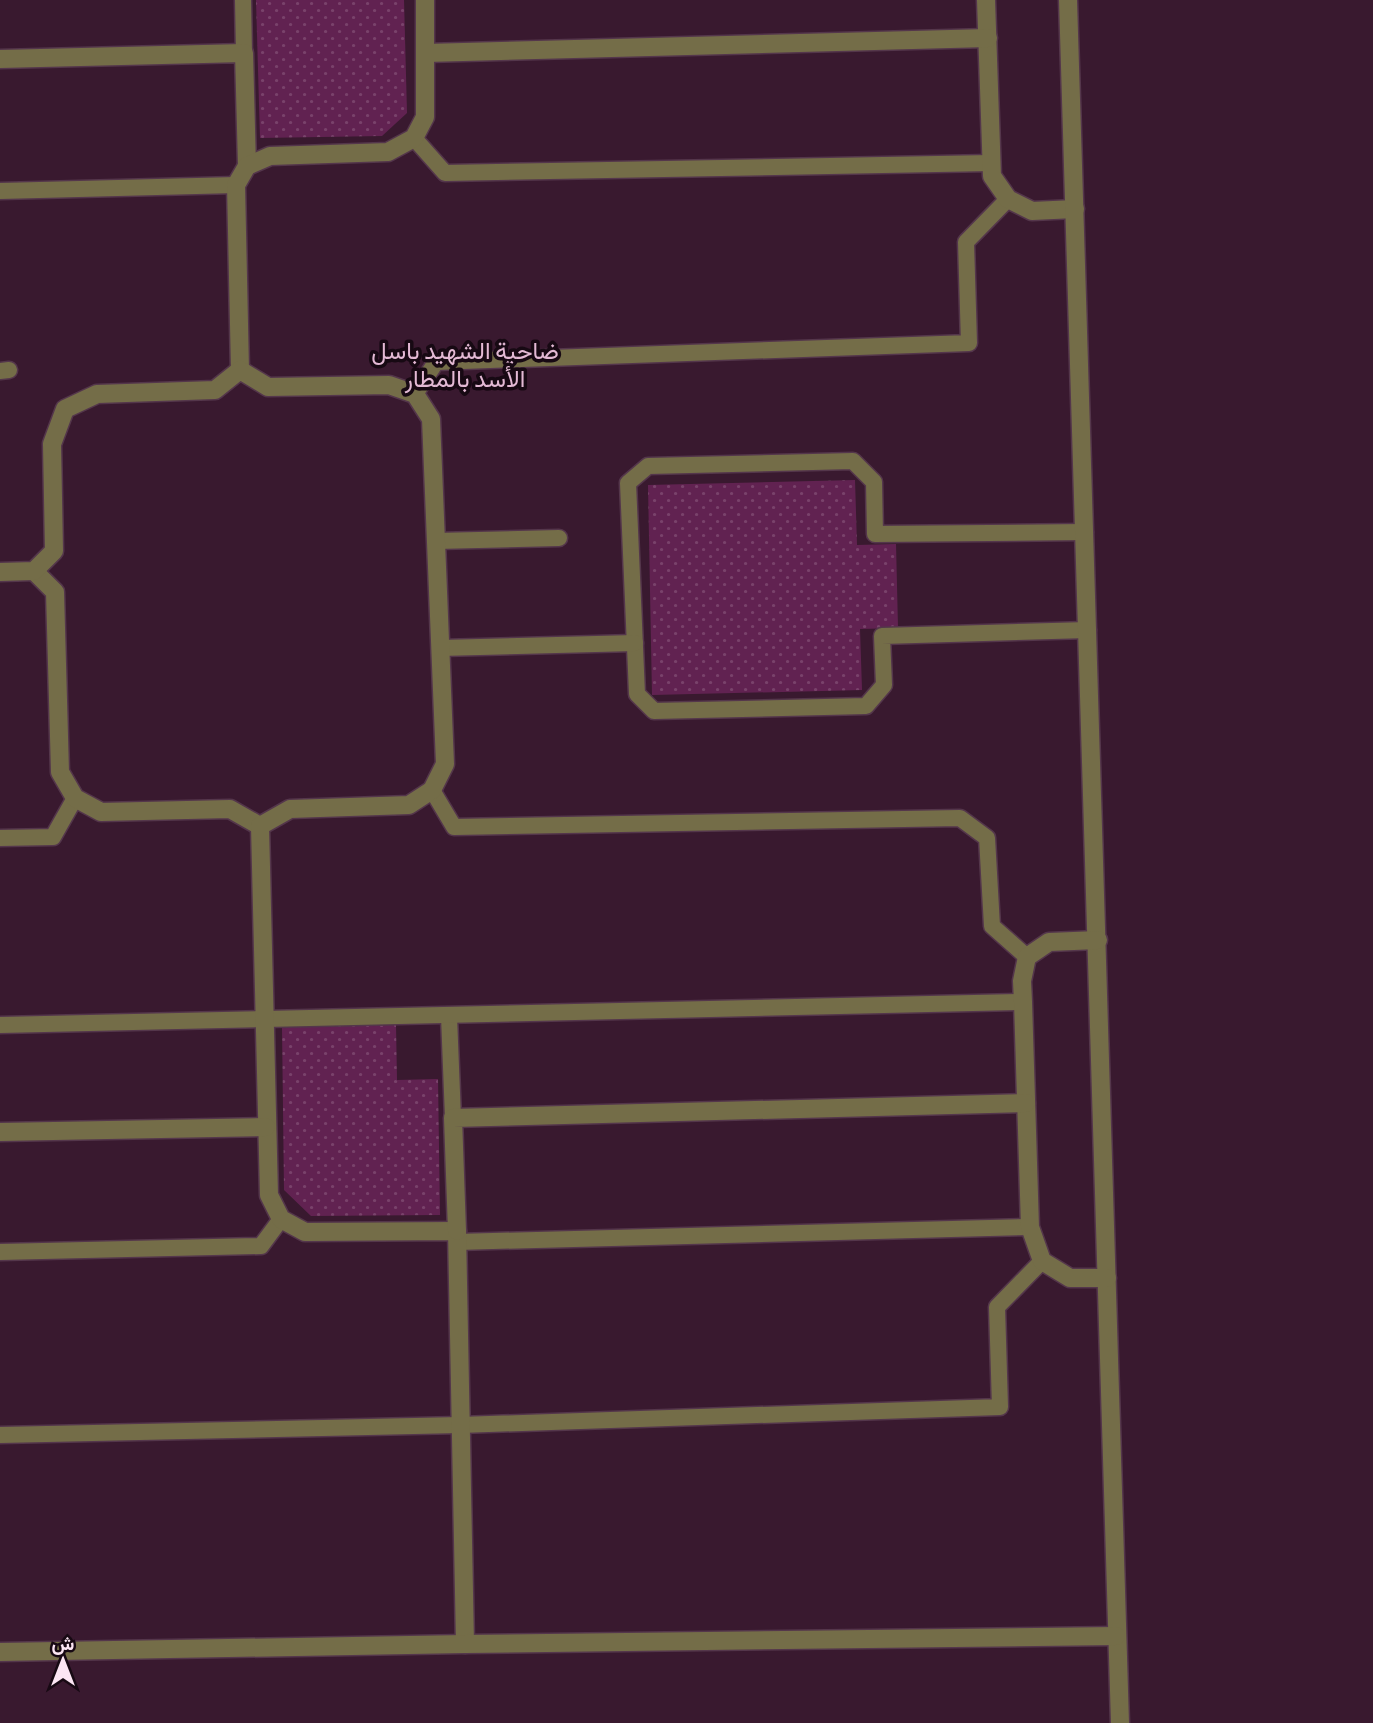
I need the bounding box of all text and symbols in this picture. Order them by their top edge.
district label: ضاحية الشهيد باسل الأسد بالمطار [371,334,559,397]
north arrow [28,1625,98,1695]
text: ش [52,1631,75,1658]

